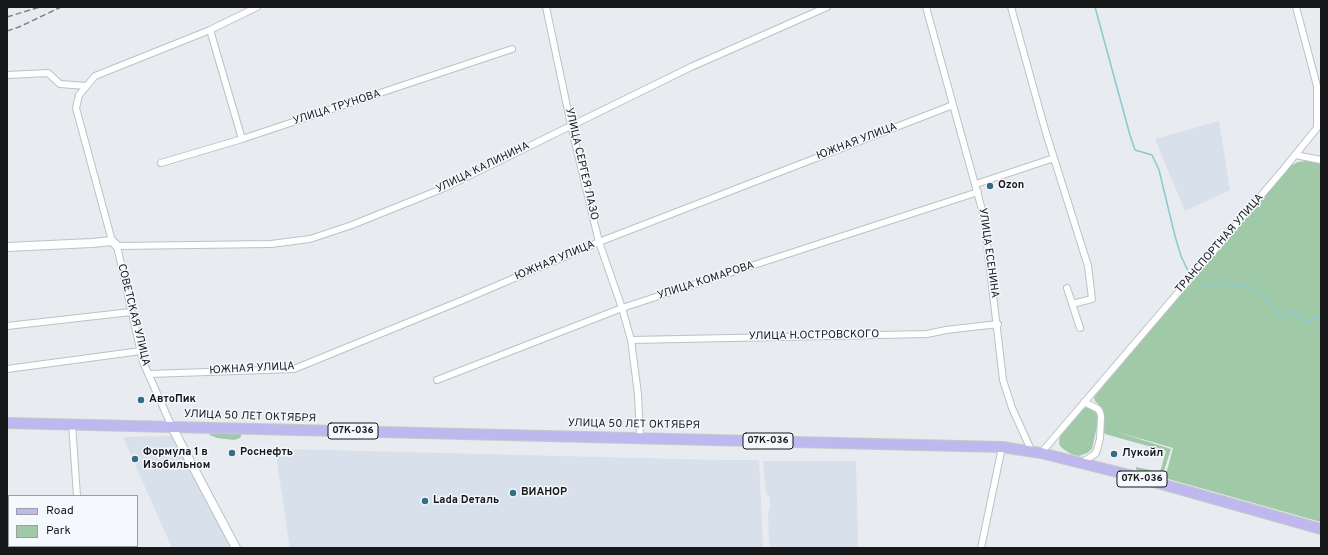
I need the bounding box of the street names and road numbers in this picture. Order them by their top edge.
street label: УЛИЦА ТРУНОВА [292,88,382,128]
street label: УЛИЦА СЕРГЕЯ ЛАЗО [562,106,600,222]
street label: ЮЖНАЯ УЛИЦА [815,121,899,163]
street label: УЛИЦА КАЛИНИНА [434,140,532,196]
street label: ТРАНСПОРТНАЯ УЛИЦА [1173,192,1267,296]
street label: УЛИЦА ЕСЕНИНА [975,207,1001,299]
street label: ЮЖНАЯ УЛИЦА [513,238,597,284]
street label: УЛИЦА КОМАРОВА [656,259,756,303]
street label: СОВЕТСКАЯ УЛИЦА [114,263,152,367]
street label: УЛИЦА Н.ОСТРОВСКОГО [749,328,879,344]
street label: ЮЖНАЯ УЛИЦА [209,360,295,378]
street label: УЛИЦА 50 ЛЕТ ОКТЯБРЯ [184,408,316,426]
street label: УЛИЦА 50 ЛЕТ ОКТЯБРЯ [568,417,700,433]
road number: 07К-036 [328,423,378,439]
road number: 07К-036 [743,433,793,449]
road number: 07К-036 [1117,471,1167,487]

